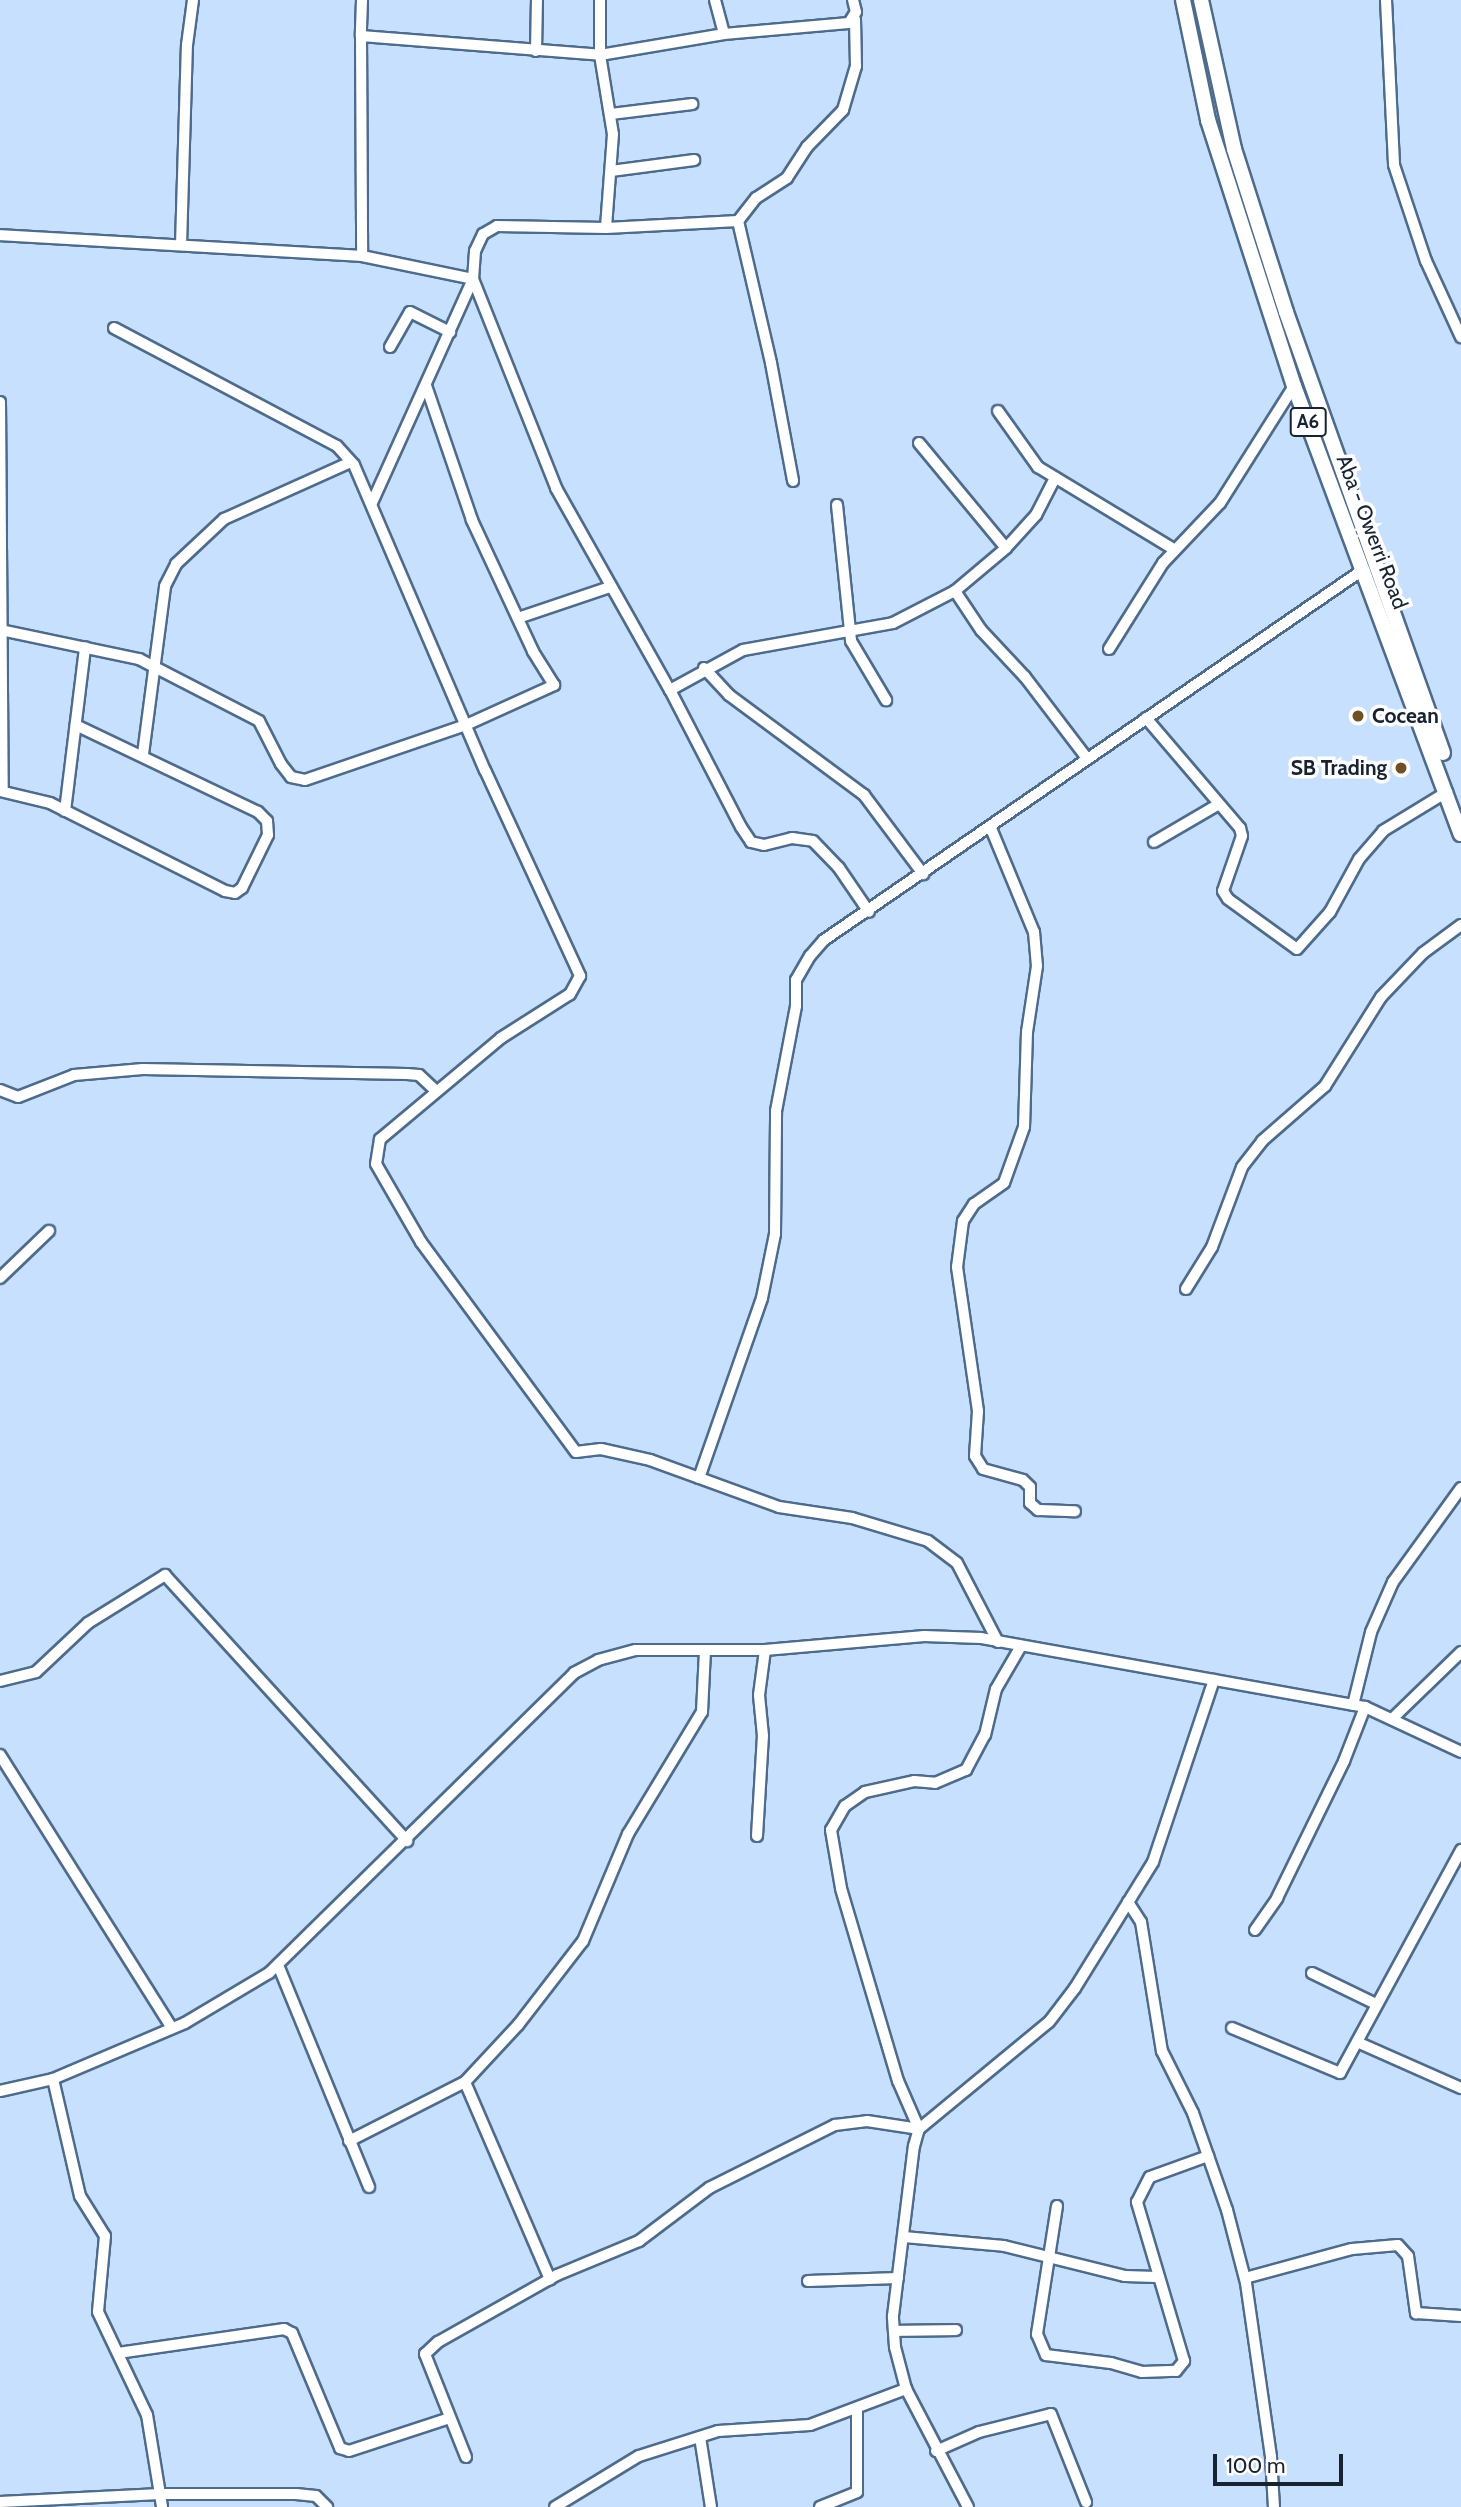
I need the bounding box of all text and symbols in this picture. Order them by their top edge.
road number: A6 [1289,406,1327,438]
street label: Aba - Owerri Road [1331,451,1413,613]
place label: Cocean [1372,703,1439,729]
marker: Cocean [1350,708,1366,724]
place label: SB Trading [1291,755,1387,781]
marker: SB Trading [1393,760,1409,776]
scale bar [1216,2440,1346,2484]
text: 100 m [1226,2453,1285,2478]

